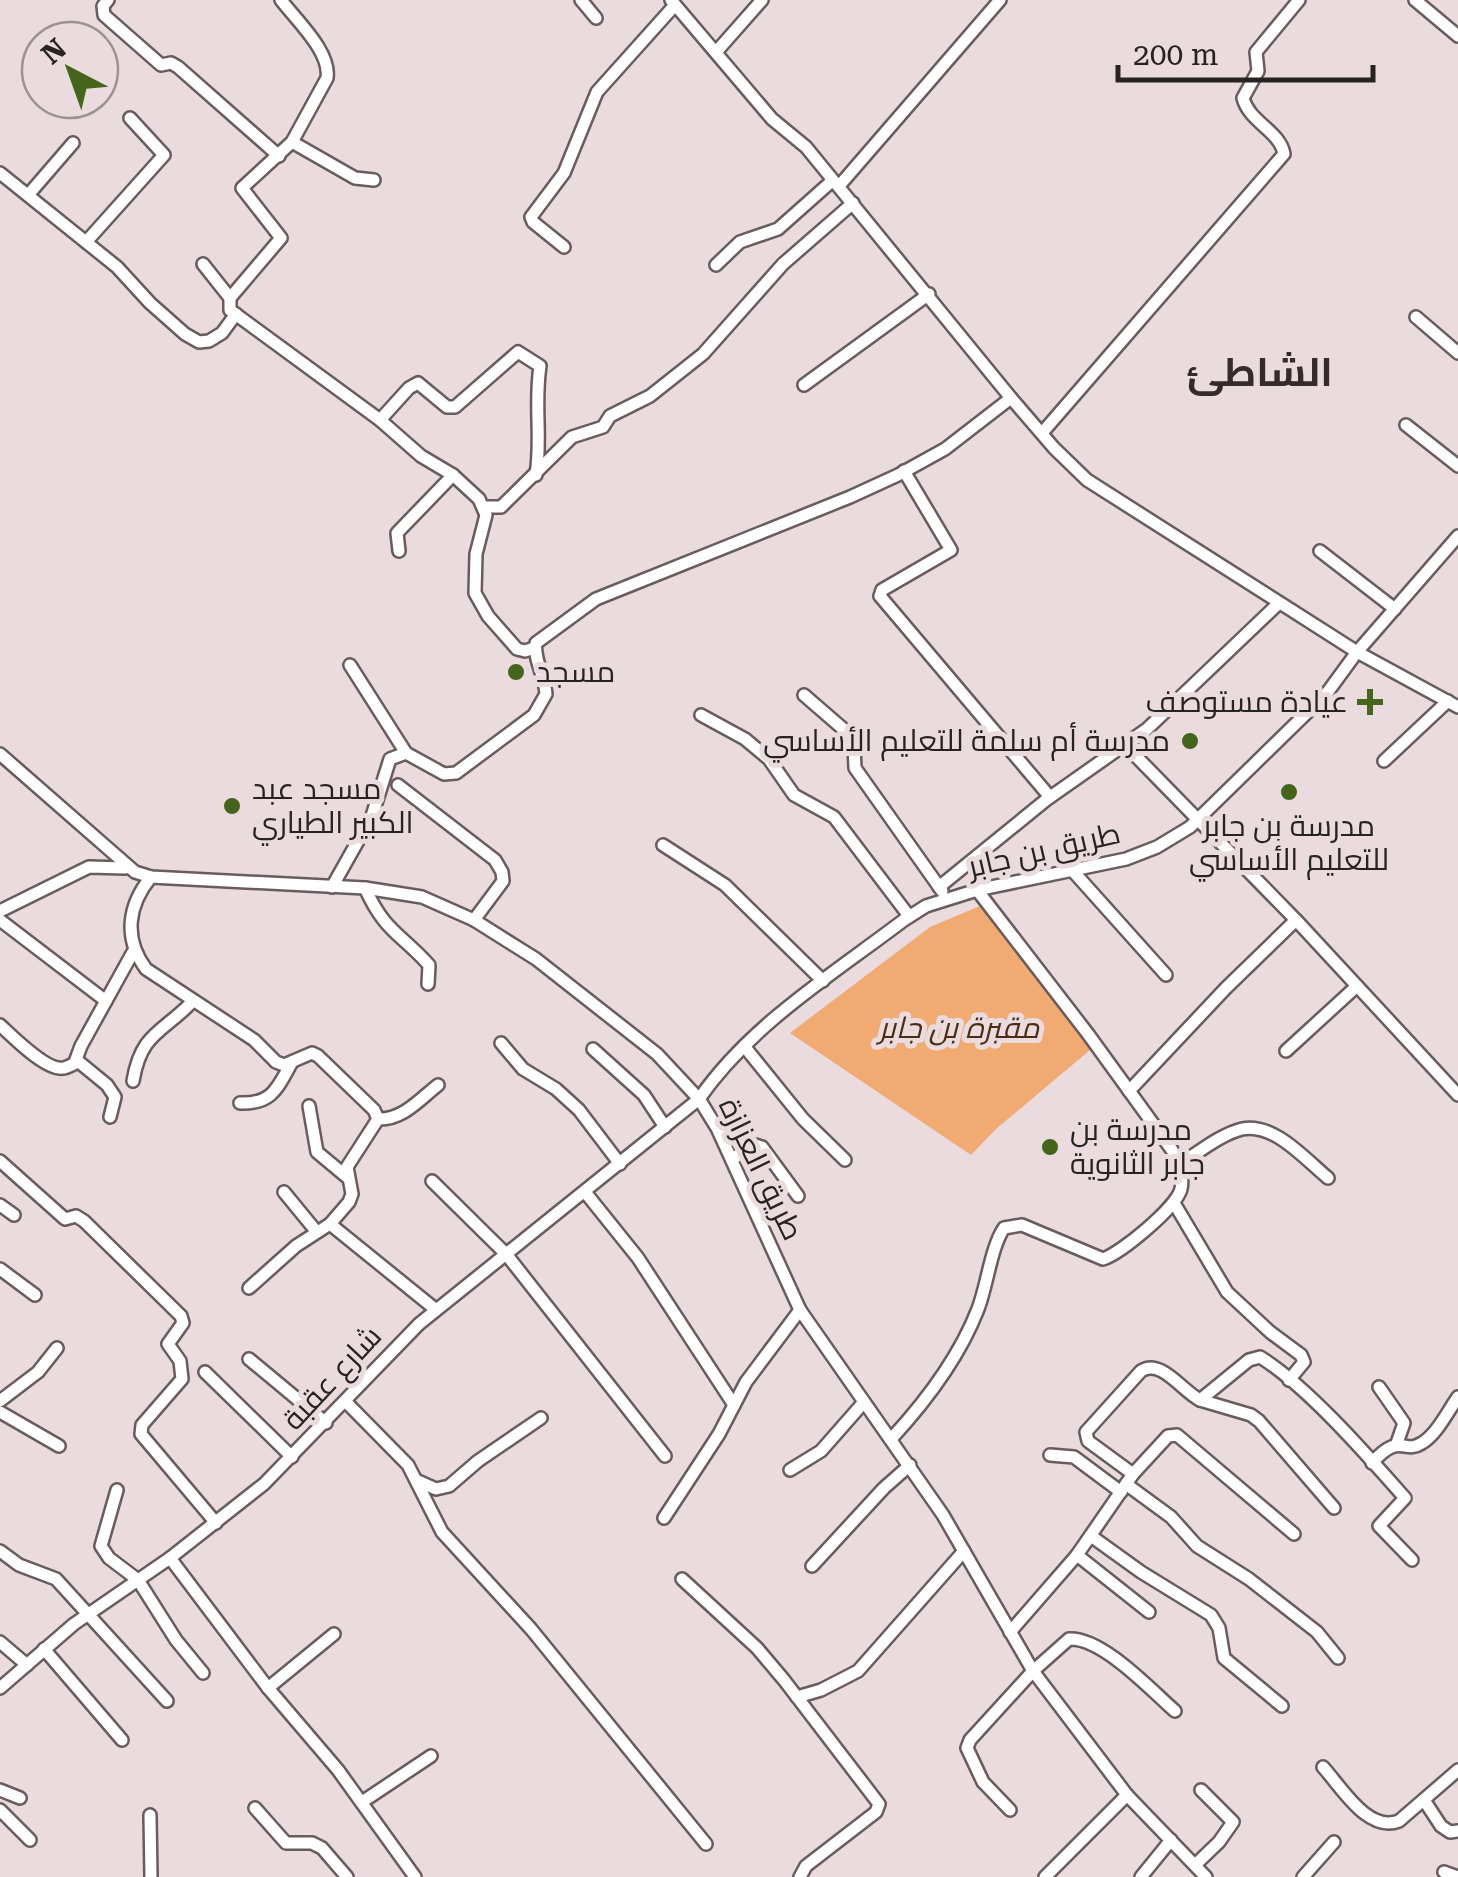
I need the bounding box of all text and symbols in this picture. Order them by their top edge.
north arrow [20,20,120,120]
scale bar [1118,20,1373,82]
text: N [35,32,73,71]
text: 200 m [1133,37,1218,72]
district label: الشاطئ [1187,349,1333,396]
place label: مسجد [536,654,615,689]
marker: مسجد [505,661,527,683]
place label: عيادة مستوصف [1146,684,1348,719]
marker: عيادة مستوصف [1357,689,1383,715]
place label: مدرسة أم سلمة للتعليم الأساسي [763,722,1170,763]
marker: مدرسة أم سلمة للتعليم الأساسي [1179,730,1201,752]
place label: مسجد عبد الكبير الطياري [252,771,414,846]
marker: مدرسة بن جابر للتعليم الأساسي [1278,781,1300,803]
marker: مسجد عبد الكبير الطياري [221,795,243,817]
place label: مدرسة بن جابر للتعليم الأساسي [1189,808,1389,882]
street label: طريق بن جابر [962,815,1124,885]
park label: مقبرة بن جابر [875,1010,1040,1046]
street label: طريق العزازة [711,1092,811,1246]
place label: مدرسة بن جابر الثانوية [1070,1112,1205,1181]
marker: مدرسة بن جابر الثانوية [1039,1136,1061,1158]
street label: شارع عقبة [275,1319,391,1439]

